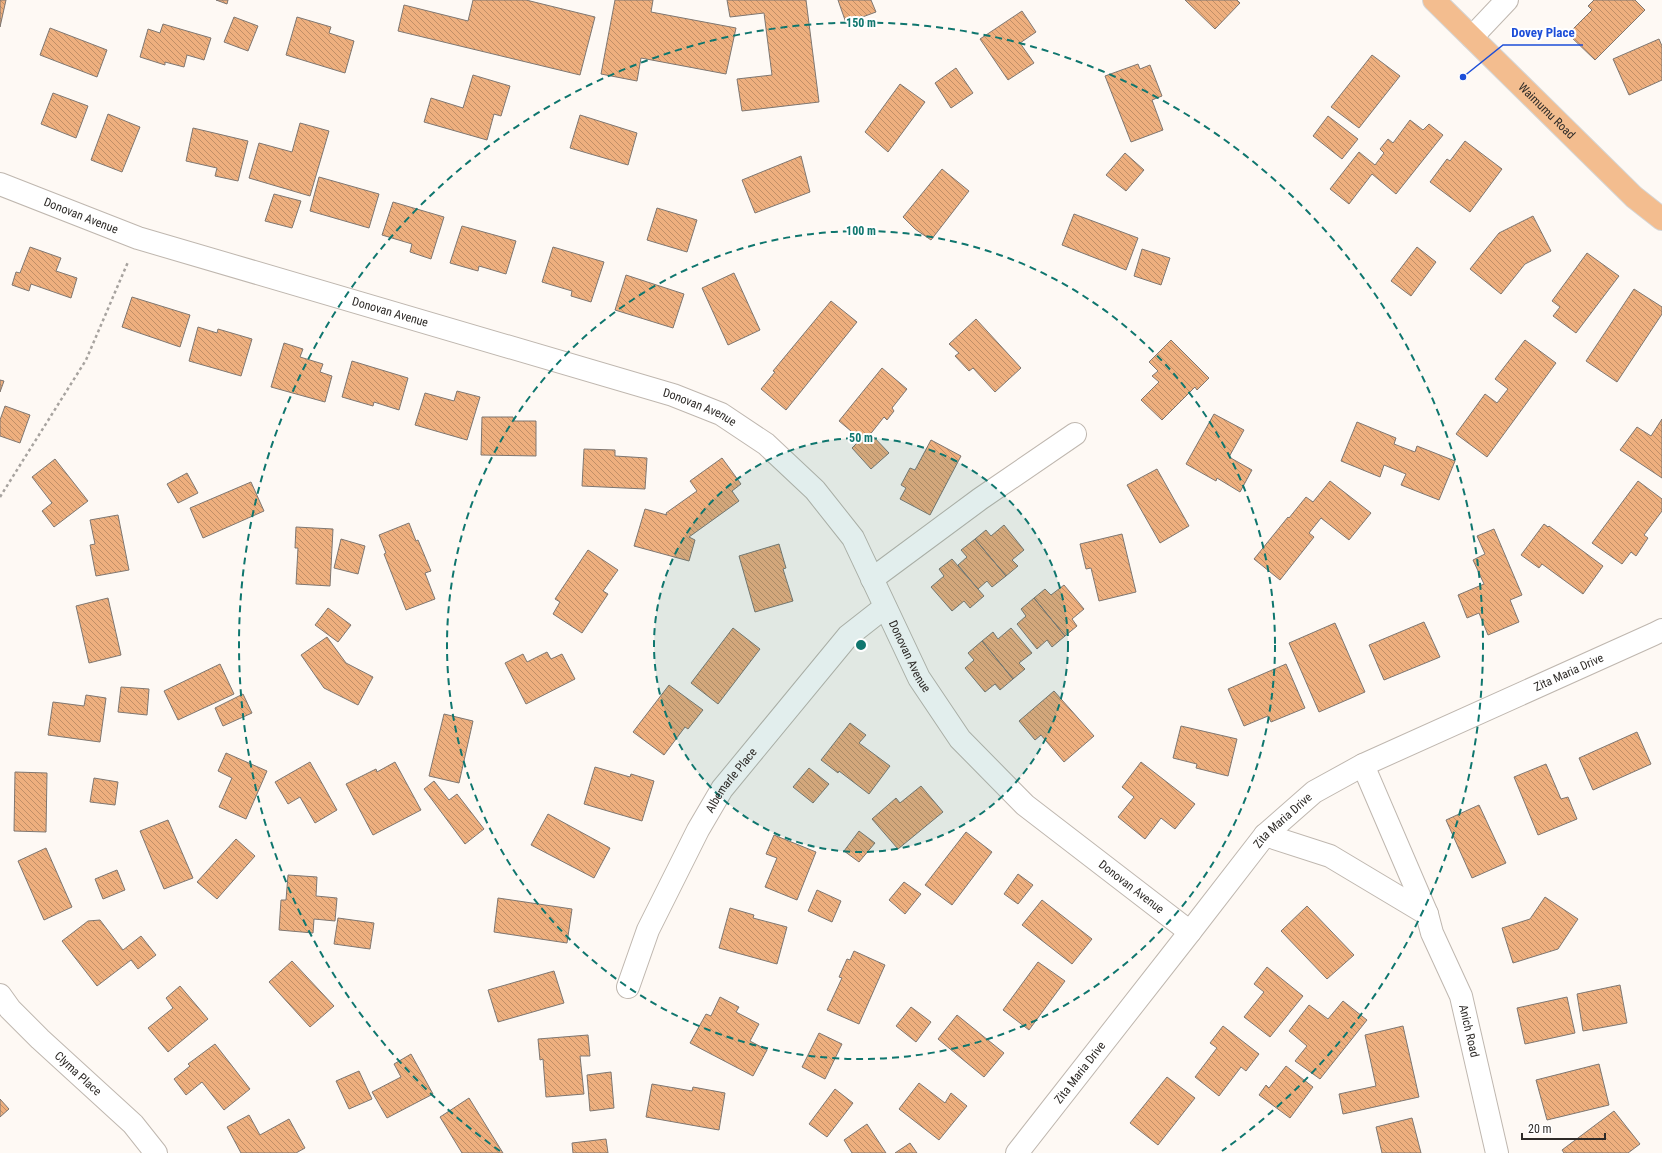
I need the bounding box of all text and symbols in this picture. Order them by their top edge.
text: 150 m [846,16,876,30]
callout: Dovey Place [1503,20,1583,45]
text: Dovey Place [1511,25,1575,40]
street label: Waimumu Road [1515,80,1578,142]
street label: Donovan Avenue [42,195,121,237]
text: 100 m [846,224,876,238]
street label: Donovan Avenue [350,294,430,330]
street label: Donovan Avenue [661,385,739,429]
text: 50 m [849,431,873,445]
street label: Donovan Avenue [886,618,934,695]
centre of rings [854,638,868,652]
street label: Zita Maria Drive [1532,650,1606,694]
street label: Albemarle Place [703,745,760,815]
street label: Zita Maria Drive [1250,790,1315,851]
street label: Donovan Avenue [1096,857,1167,917]
street label: Anich Road [1456,1003,1482,1059]
street label: Zita Maria Drive [1051,1039,1109,1106]
street label: Clyma Place [52,1049,105,1099]
scale bar [1522,1115,1605,1141]
text: 20 m [1528,1122,1552,1136]

